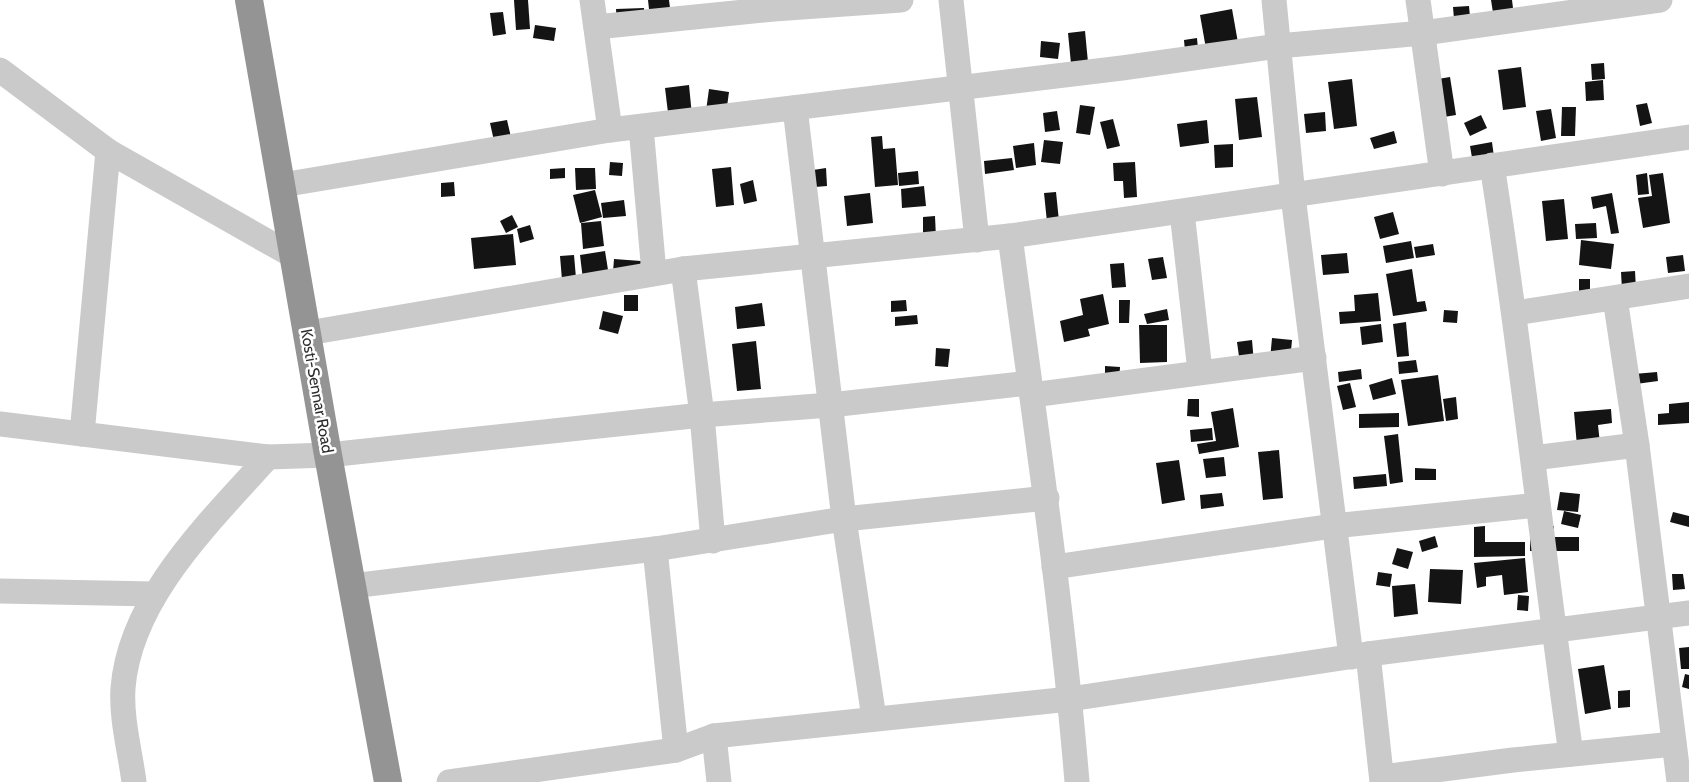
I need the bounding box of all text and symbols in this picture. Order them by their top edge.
street label: Kosti-Sennar Road [297,327,337,455]

